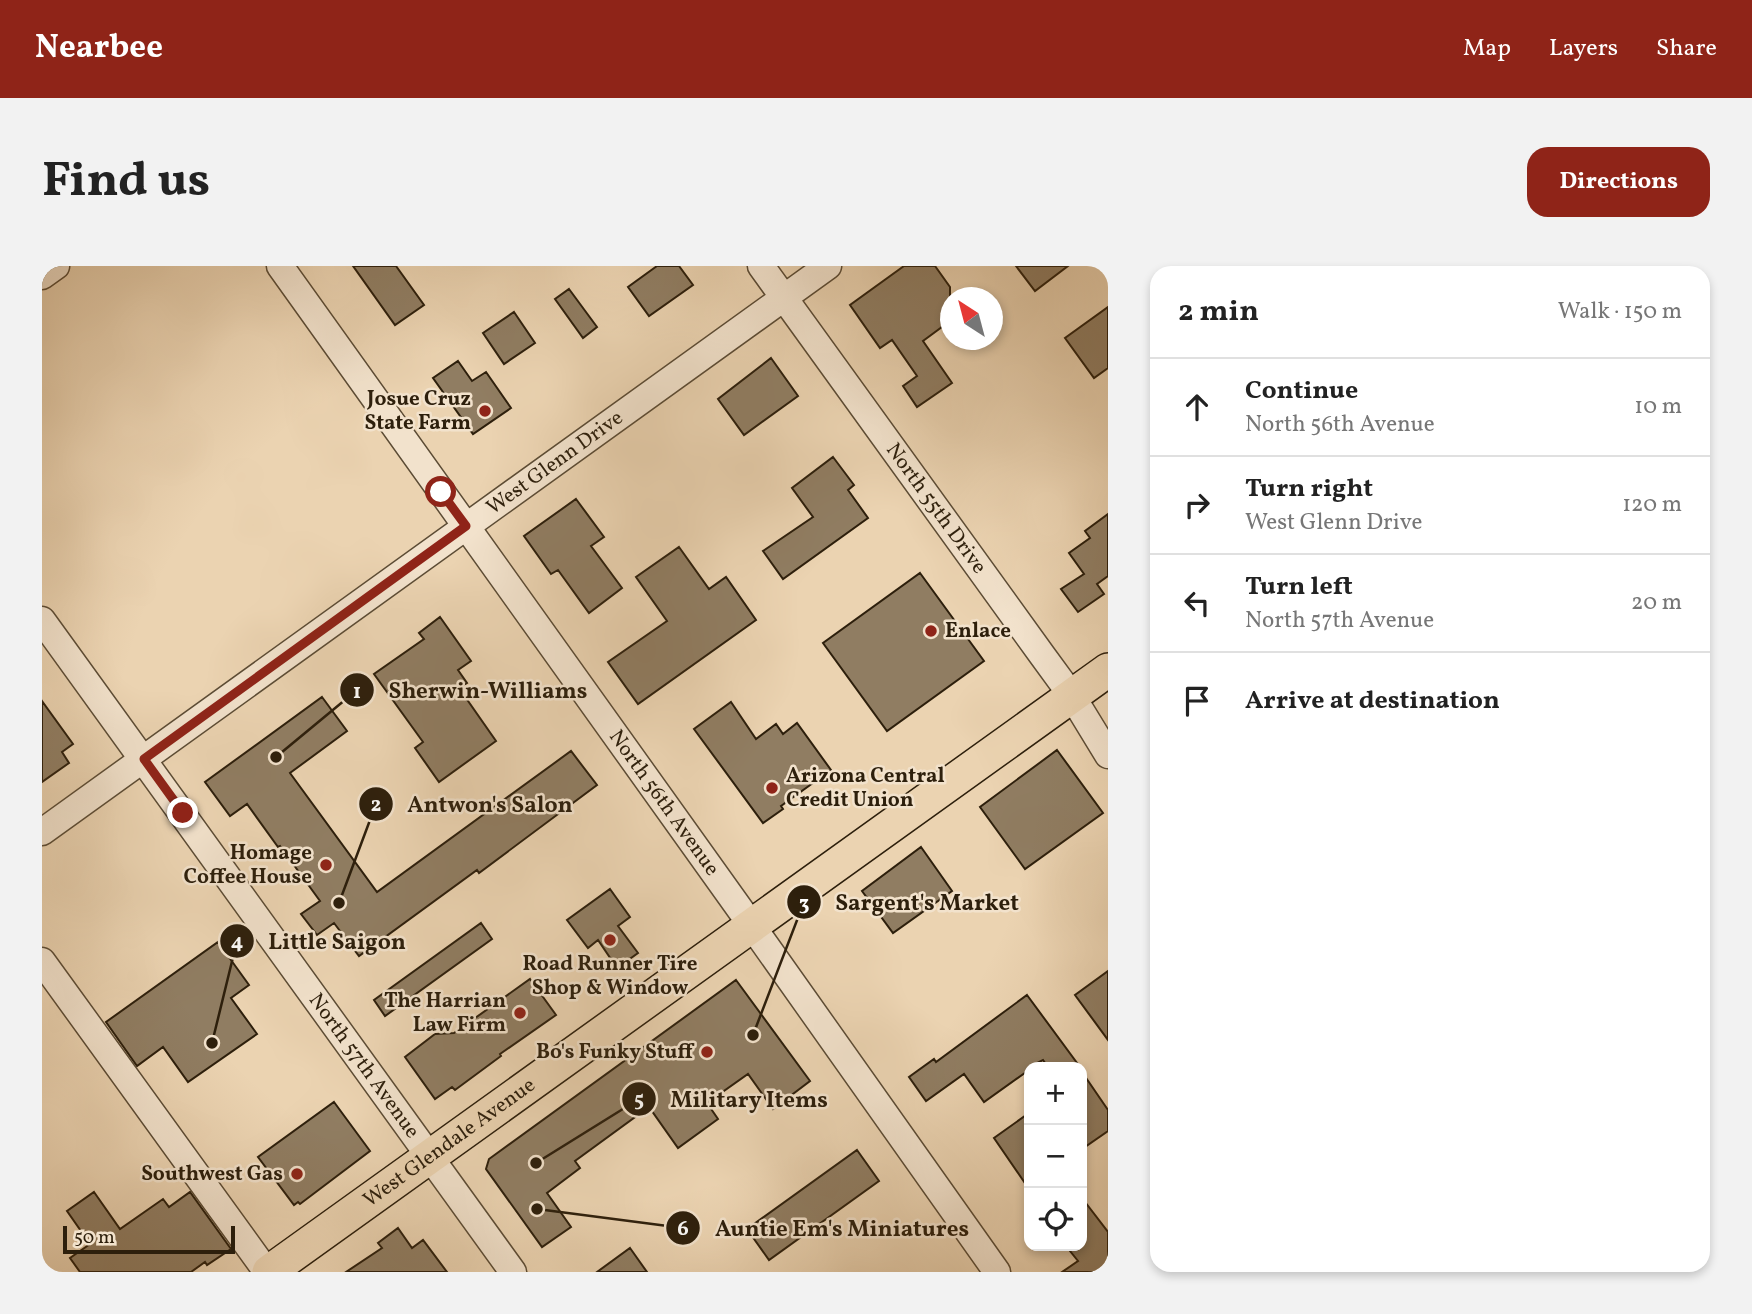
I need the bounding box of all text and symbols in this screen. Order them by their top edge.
text: Nearbee [35,26,163,72]
text: Map [1463,32,1511,66]
text: Layers [1549,32,1618,66]
text: Share [1656,32,1717,66]
button: Directions [1527,147,1710,217]
text: Find us [42,148,210,217]
north arrow [940,287,1003,350]
text: 2 min [1178,291,1259,333]
text: Walk · 150 m [1558,296,1682,328]
text: Continue [1245,373,1358,409]
place label: Josue Cruz State Farm [364,385,471,438]
icon: ahead [1178,388,1216,426]
text: 10 m [1634,391,1682,423]
marker: Josue Cruz State Farm [477,403,493,419]
street label: West Glenn Drive [481,404,629,522]
text: North 56th Avenue [1245,409,1435,441]
street label: North 55th Drive [879,437,993,580]
text: Turn right [1245,471,1373,507]
route start [425,476,456,507]
icon: right [1178,486,1216,524]
text: 120 m [1622,489,1682,521]
text: West Glenn Drive [1245,507,1422,539]
text: Turn left [1245,569,1353,605]
icon: left [1178,584,1216,622]
text: 20 m [1631,587,1682,619]
text: North 57th Avenue [1245,605,1434,637]
place label: Enlace [945,617,1011,646]
marker: Enlace [923,623,939,639]
callout: Sherwin-Williams [340,668,601,712]
text: Sherwin-Williams [389,676,587,708]
text: 1 [353,678,361,707]
icon: arrive [1178,682,1216,720]
text: Arrive at destination [1245,683,1500,719]
street label: North 56th Avenue [602,724,726,882]
place label: Arizona Central Credit Union [786,762,945,815]
marker: Arizona Central Credit Union [764,780,780,796]
callout: Antwon's Salon [359,782,587,826]
text: Antwon's Salon [407,790,573,822]
text: 2 [371,791,381,820]
route end [167,797,198,828]
place label: Homage Coffee House [184,839,312,892]
marker: Homage Coffee House [318,857,334,873]
callout: Sargent's Market [786,880,1033,924]
text: Sargent's Market [835,888,1019,920]
text: 3 [799,890,809,919]
callout: Little Saigon [219,919,420,963]
text: Little Saigon [268,927,406,959]
text: 4 [231,928,244,957]
marker: Road Runner Tire Shop & Window [602,932,618,948]
place label: Road Runner Tire Shop & Window [522,950,698,1003]
street label: North 57th Avenue [302,987,426,1144]
place label: The Harrian Law Firm [384,987,506,1040]
marker: The Harrian Law Firm [512,1005,528,1021]
place label: Bo's Funky Stuff [536,1038,695,1067]
marker: Bo's Funky Stuff [699,1044,715,1060]
map controls [1024,1062,1087,1251]
button: + [1024,1062,1087,1125]
street label: West Glendale Avenue [357,1071,541,1214]
callout: Military Items [622,1077,842,1121]
text: Military Items [670,1085,828,1117]
text: 5 [634,1086,644,1115]
button: − [1024,1125,1087,1188]
place label: Southwest Gas [141,1160,283,1189]
marker: Southwest Gas [289,1166,305,1182]
button: locate [1024,1188,1087,1251]
callout: Auntie Em's Miniatures [665,1206,983,1250]
text: Auntie Em's Miniatures [715,1214,969,1246]
text: 6 [677,1215,689,1244]
scale bar [63,1223,234,1255]
text: 50 m [74,1225,115,1251]

